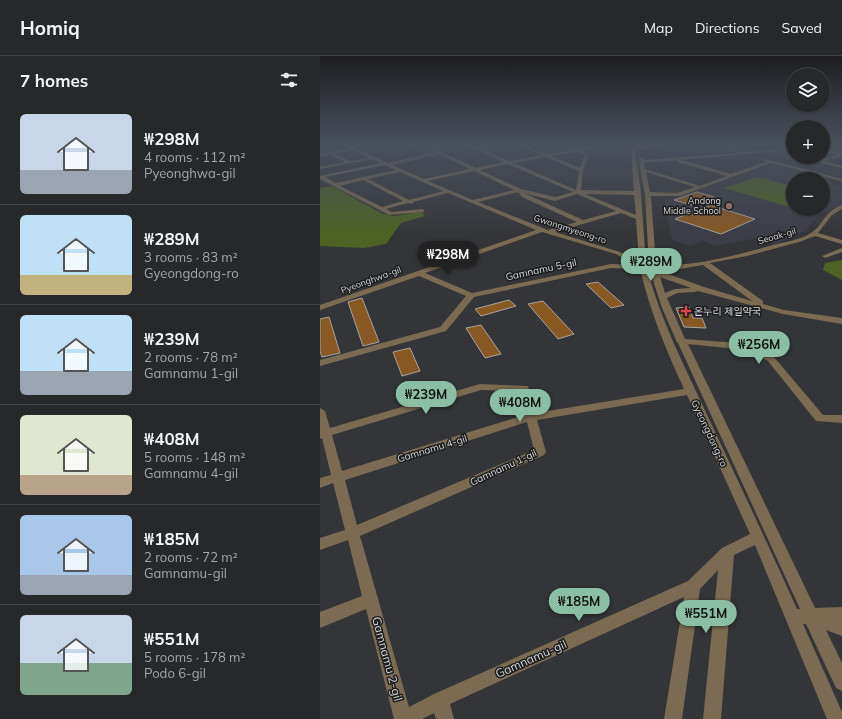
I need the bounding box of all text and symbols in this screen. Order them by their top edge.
text: Homiq [20,16,80,40]
text: Map [644,19,673,37]
text: Directions [695,19,760,37]
text: Saved [782,19,822,37]
map controls [786,68,830,216]
button: layers [786,68,830,112]
icon: filters [278,69,300,91]
text: 7 homes [20,70,88,91]
button: + [786,120,830,164]
text: ₩298M [144,128,200,149]
icon: home [52,130,100,178]
text: 4 rooms · 112 m² [144,149,245,165]
text: Pyeonghwa-gil [144,165,236,181]
button: − [786,172,830,216]
place label: Andong Middle School [663,195,721,216]
marker: Andong Middle School [724,201,734,211]
street label: Gwangmyeong-ro [532,212,608,246]
street label: Seoak-gil [757,225,797,246]
text: ₩289M [144,228,200,249]
icon: home [52,231,100,279]
pin: ₩298M [420,241,476,275]
text: ₩298M [427,246,469,262]
pin: ₩289M [623,248,679,282]
text: 3 rooms · 83 m² [144,249,238,265]
text: ₩289M [630,253,672,269]
street label: Gamnamu 5-gil [504,256,578,283]
street label: Pyeonghwa-gil [339,264,403,296]
text: Gyeongdong-ro [144,265,239,281]
place label: 온누리 제일약국 [694,305,761,318]
marker: 온누리 제일약국 [681,306,691,316]
text: ₩239M [144,328,200,349]
icon: home [52,331,100,379]
pin: ₩256M [731,331,787,365]
text: ₩256M [738,336,780,352]
text: 2 rooms · 78 m² [144,349,238,365]
text: Gamnamu 1-gil [144,365,238,381]
pin: ₩239M [398,381,454,415]
text: ₩239M [405,386,447,402]
pin: ₩408M [492,389,548,423]
text: ₩408M [499,394,541,410]
street label: Gyeongdong-ro [688,397,731,469]
text: ₩408M [144,428,200,449]
icon: home [52,431,100,479]
street label: Gamnamu 4-gil [396,432,469,465]
street label: Gamnamu 1-gil [468,446,539,489]
text: 5 rooms · 148 m² [144,449,245,465]
text: Gamnamu 4-gil [144,465,238,481]
text: ₩185M [144,528,200,549]
icon: home [52,531,100,579]
text: 2 rooms · 72 m² [144,549,238,565]
text: Gamnamu-gil [144,565,227,581]
pin: ₩185M [551,588,607,622]
text: ₩185M [558,593,600,609]
pin: ₩551M [678,600,734,634]
text: ₩551M [685,605,727,621]
street label: Gamnamu 2-gil [369,615,406,703]
text: ₩551M [144,628,200,649]
icon: home [52,631,100,679]
street label: Gamnamu-gil [493,636,569,681]
text: 5 rooms · 178 m² [144,649,245,665]
text: Podo 6-gil [144,665,206,681]

